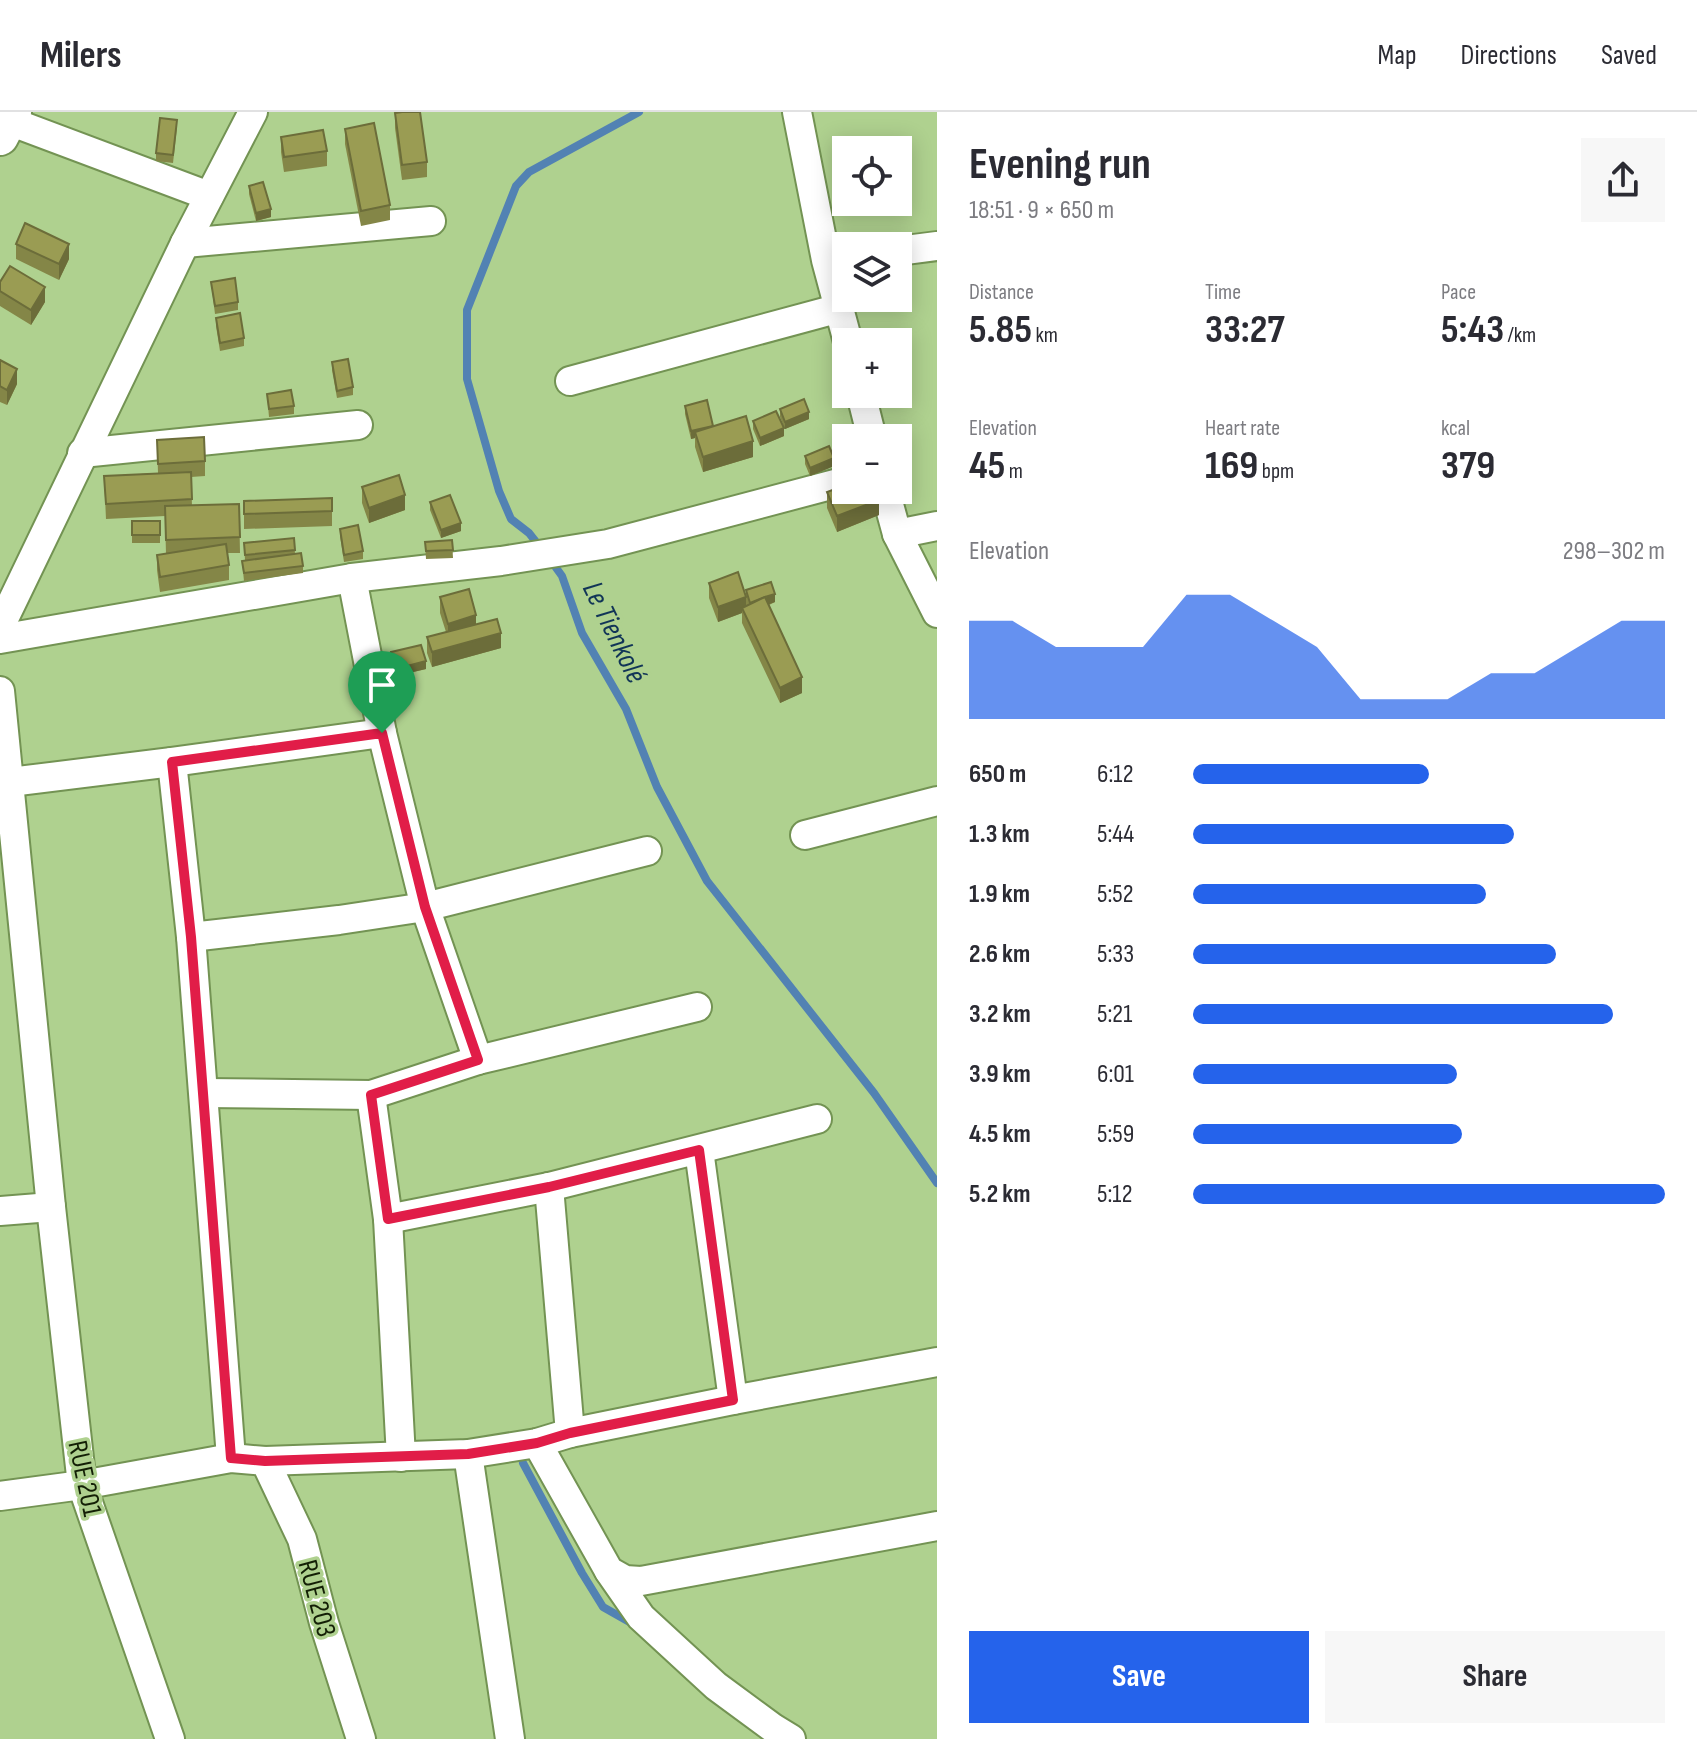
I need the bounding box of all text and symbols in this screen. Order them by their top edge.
text: Milers [40,33,122,78]
text: Map [1378,39,1417,72]
text: Directions [1461,39,1557,72]
text: Saved [1601,39,1657,72]
map controls [832,136,912,504]
button: locate [832,136,912,216]
text: Evening run [969,138,1151,191]
button: share [1581,138,1665,222]
text: 18:51 · 9 × 650 m [969,195,1114,226]
button: layers [832,232,912,312]
text: Distance [969,279,1034,306]
text: Time [1205,279,1241,306]
text: Pace [1441,279,1476,306]
text: 5.85 [969,306,1032,354]
text: 33:27 [1205,306,1285,354]
text: 5:43 [1441,306,1504,354]
text: km [1032,322,1058,349]
text: /km [1504,322,1536,349]
button: + [832,328,912,408]
text: Elevation [969,415,1037,442]
text: Heart rate [1205,415,1280,442]
text: kcal [1441,415,1470,442]
button: − [832,424,912,504]
text: 45 [969,442,1005,490]
text: 169 [1205,442,1258,490]
text: 379 [1441,442,1495,490]
text: m [1005,458,1023,485]
text: bpm [1258,458,1294,485]
text: Elevation [969,536,1049,567]
text: 298–302 m [1563,536,1665,567]
water label: Le Tienkolé [574,576,654,689]
pin [348,651,416,733]
icon: arrive [360,663,404,707]
text: 650 m [969,759,1026,790]
text: 6:12 [1097,759,1133,790]
text: 1.3 km [969,819,1030,850]
text: 5:44 [1097,819,1134,850]
text: 1.9 km [969,879,1030,910]
text: 5:52 [1097,879,1133,910]
text: 2.6 km [969,939,1030,970]
text: 5:33 [1097,939,1134,970]
text: 3.2 km [969,999,1031,1030]
text: 5:21 [1097,999,1132,1030]
text: 3.9 km [969,1059,1031,1090]
text: 6:01 [1097,1059,1134,1090]
text: 4.5 km [969,1119,1031,1150]
text: 5:59 [1097,1119,1134,1150]
text: 5.2 km [969,1179,1031,1210]
text: 5:12 [1097,1179,1132,1210]
street label: RUE 201 [60,1437,109,1519]
street label: RUE 203 [290,1556,343,1641]
button: Save [969,1631,1309,1723]
button: Share [1325,1631,1665,1723]

